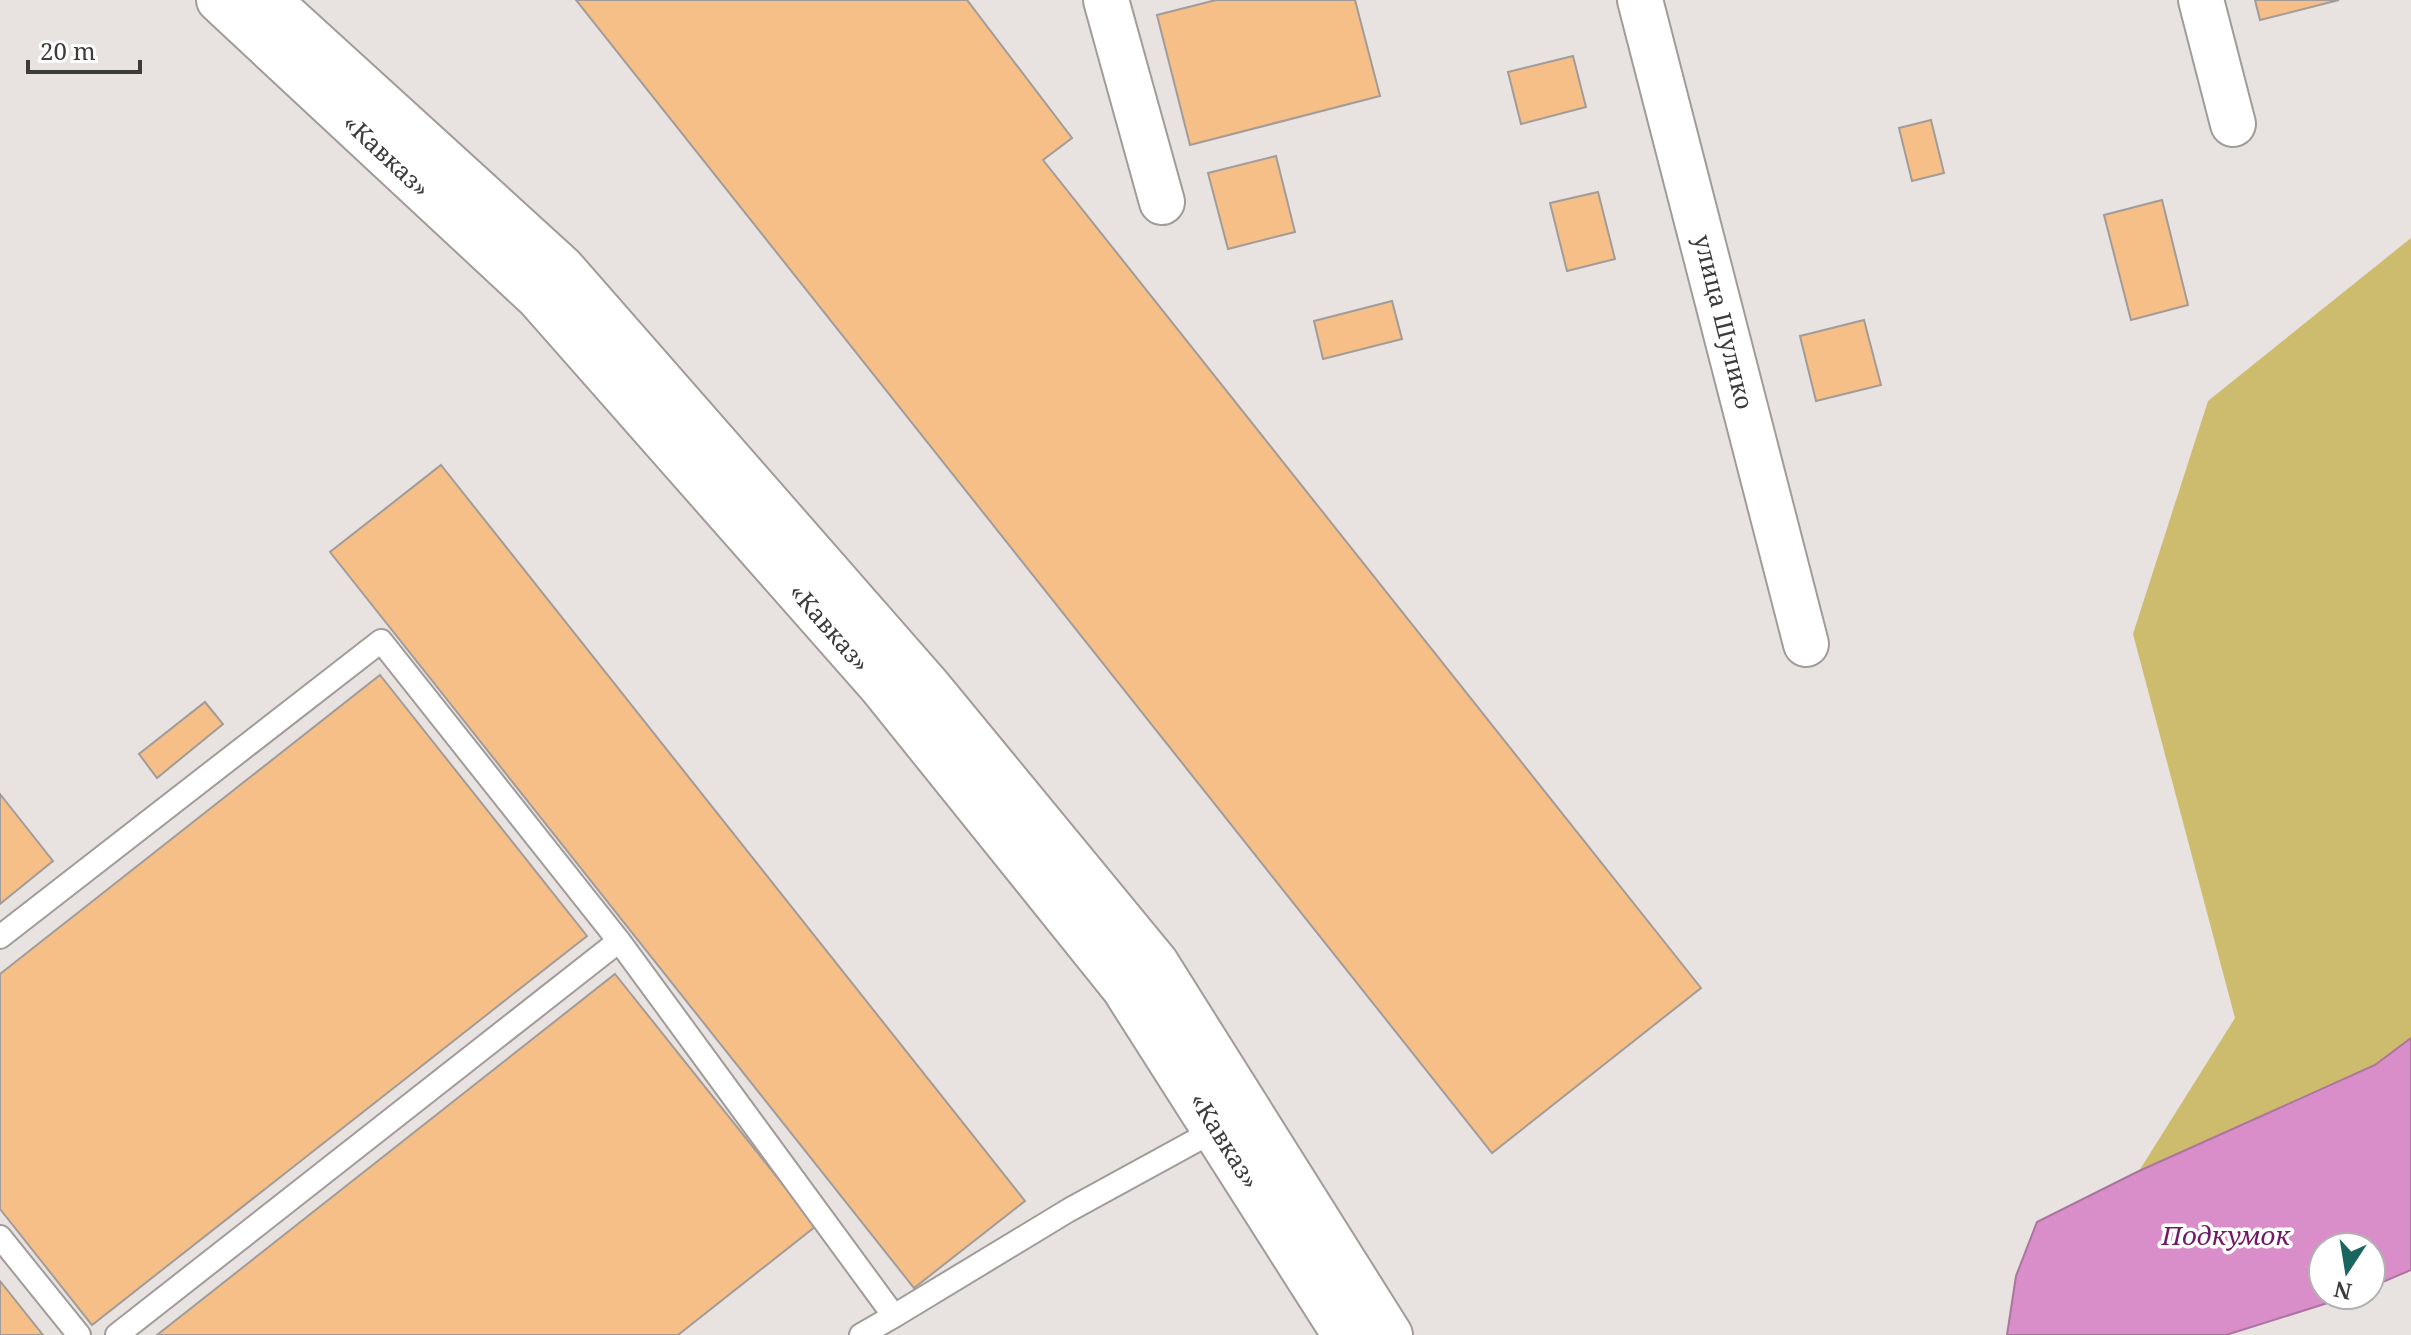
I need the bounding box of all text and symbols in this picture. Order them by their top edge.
scale bar [28,24,140,74]
text: 20 m [40,34,96,67]
street label: «Кавказ» [336,106,438,204]
street label: улица Шулико [1687,231,1762,412]
street label: «Кавказ» [782,576,878,679]
street label: «Кавказ» [1183,1086,1268,1195]
water label: Подкумок [2160,1217,2291,1253]
north arrow [2307,1231,2387,1311]
text: N [2331,1275,2354,1308]

